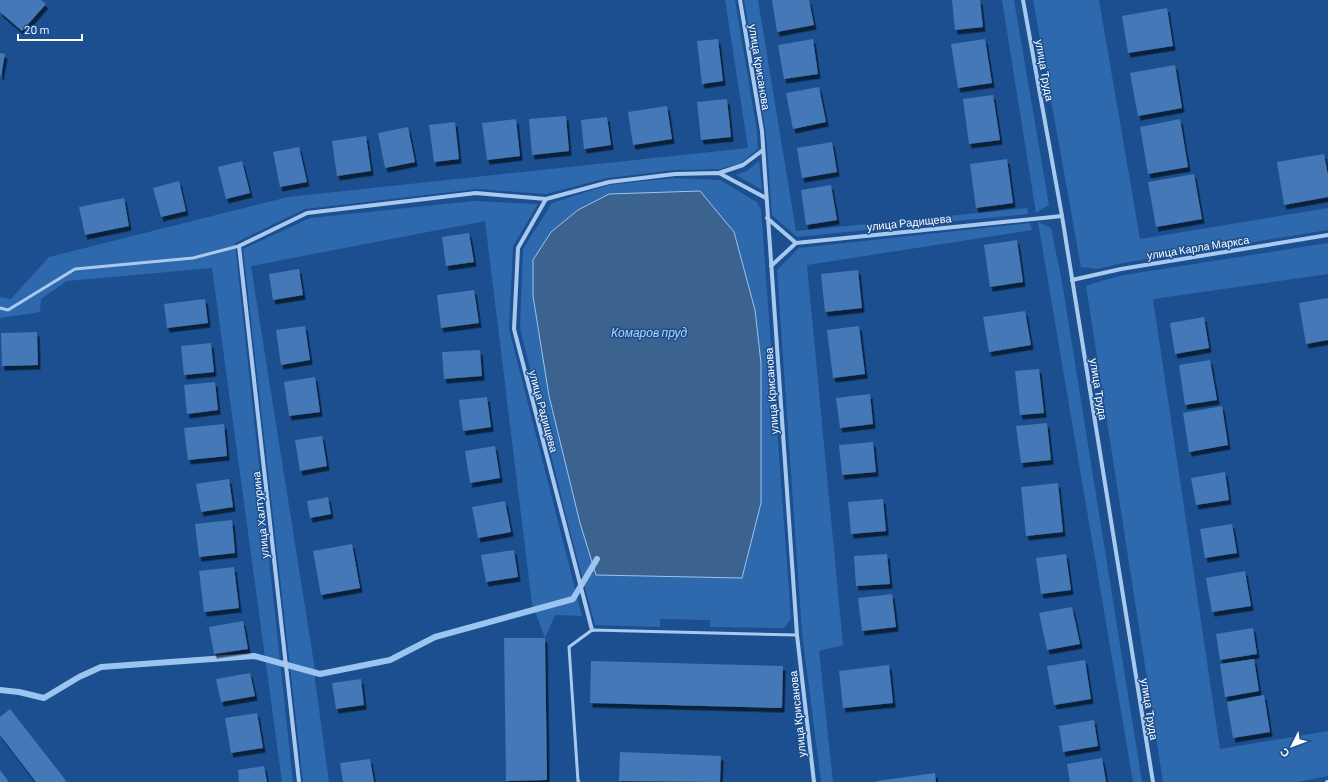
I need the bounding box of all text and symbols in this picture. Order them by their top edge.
scale bar [18,16,82,42]
text: 20 m [24,22,50,36]
street label: улица Крисанова [747,23,773,112]
street label: улица Труда [1033,38,1057,103]
street label: улица Радищева [866,211,953,233]
street label: улица Карла Маркса [1146,232,1251,262]
water label: Комаров пруд [611,325,687,340]
street label: улица Крисанова [761,346,781,435]
street label: улица Труда [1088,357,1110,422]
street label: улица Радищева [527,368,562,455]
street label: улица Халтурина [249,470,271,559]
street label: улица Крисанова [786,669,808,758]
street label: улица Труда [1139,677,1161,742]
north arrow [1272,726,1312,766]
text: С [1277,746,1292,760]

